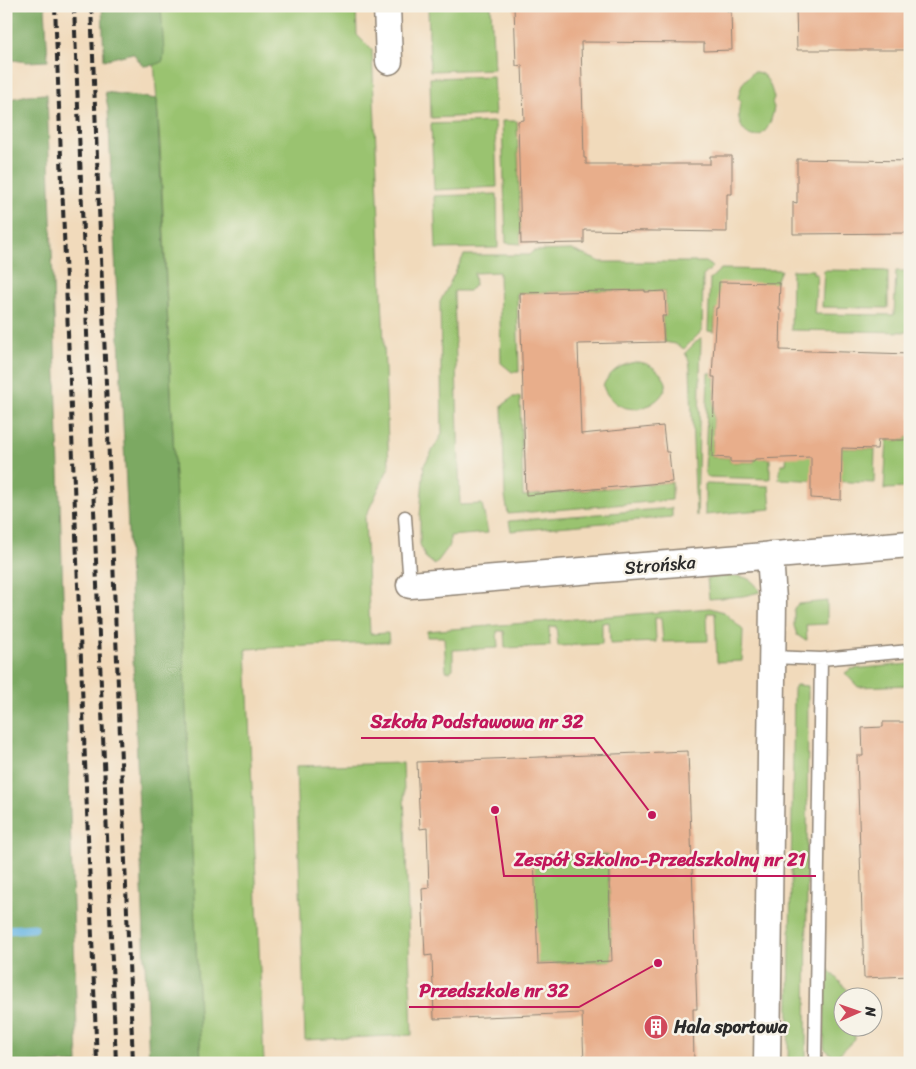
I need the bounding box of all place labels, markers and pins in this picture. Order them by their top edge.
callout: Szkoła Podstawowa nr 32 [361,704,594,738]
callout: Zespół Szkolno-Przedszkolny nr 21 [504,842,816,876]
callout: Przedszkole nr 32 [409,973,579,1007]
place label: Hala sportowa [673,1011,788,1043]
building icon: Hala sportowa [643,1014,669,1040]

